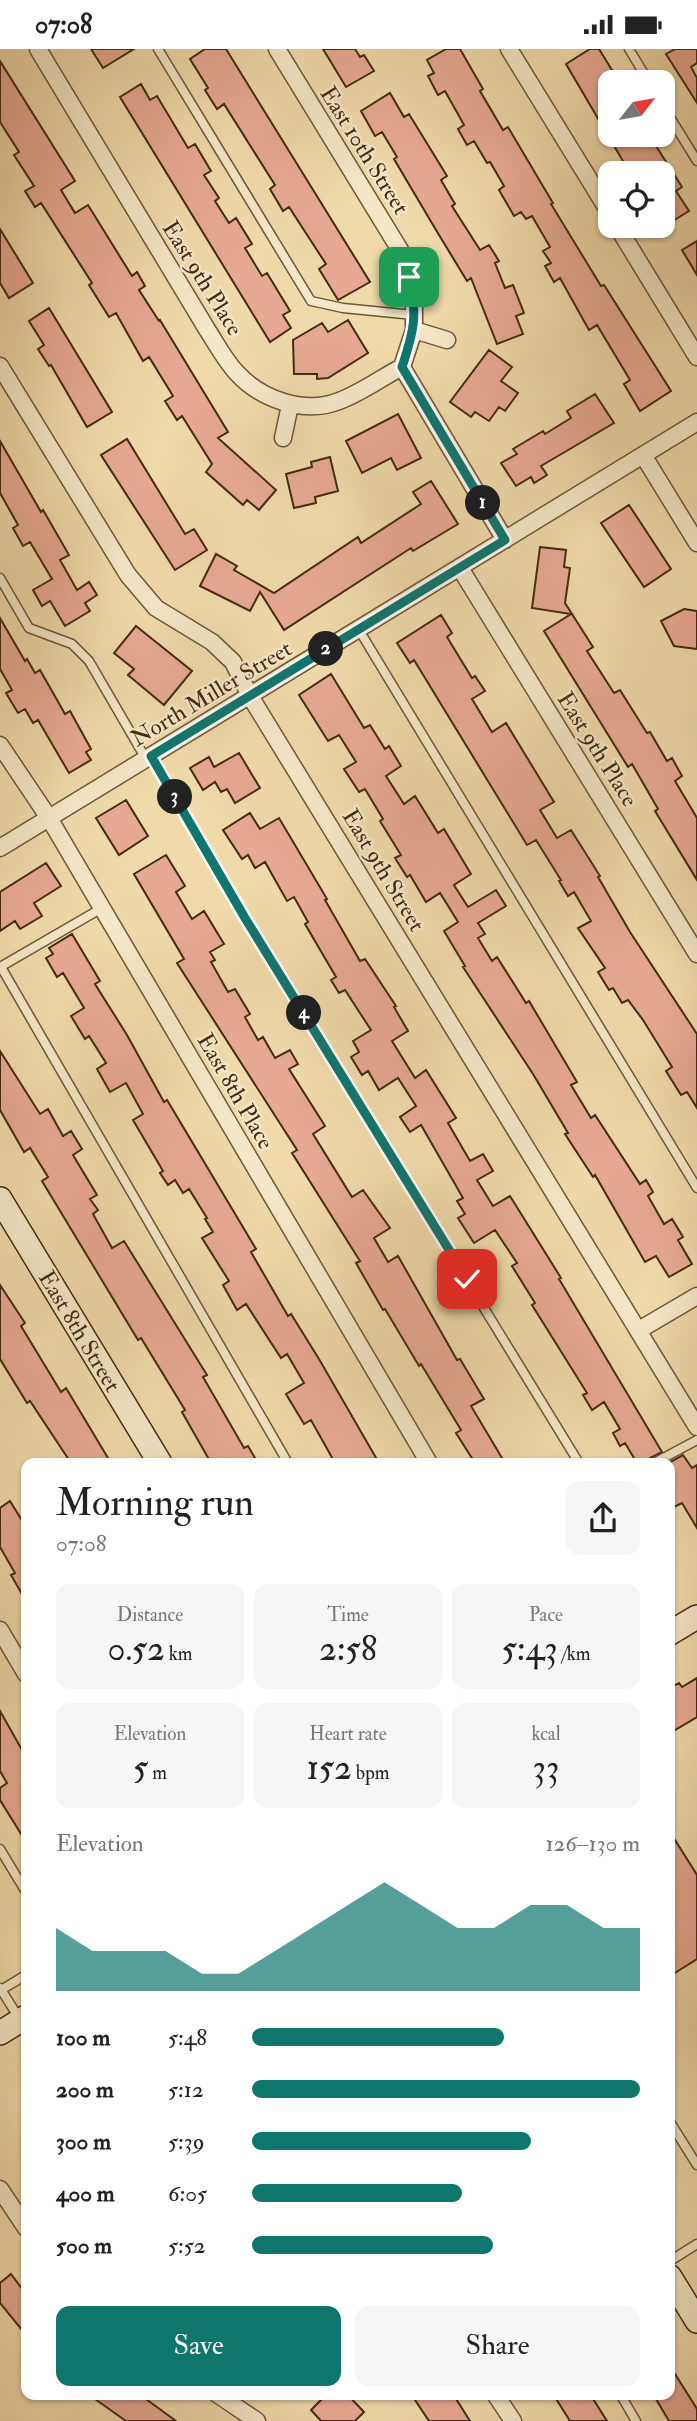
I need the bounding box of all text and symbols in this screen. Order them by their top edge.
text: 07:08 [35,9,92,41]
north arrow [598,70,676,147]
map controls [598,70,675,238]
street label: East 10th Street [314,81,416,220]
button: locate [598,161,675,238]
street label: East 9th Place [156,215,250,341]
pin [379,247,439,307]
icon: arrive [390,258,428,296]
pin: 1 [466,485,500,521]
text: 1 [479,490,486,514]
pin: 2 [308,631,344,667]
street label: North Miller Street [126,634,297,753]
text: 2 [321,636,330,660]
street label: East 9th Place [551,686,645,812]
pin: 3 [158,779,192,815]
text: 3 [171,784,178,808]
street label: East 9th Street [336,804,431,937]
pin: 4 [286,995,322,1031]
text: 4 [298,1000,309,1024]
street label: East 8th Place [191,1028,281,1155]
pin [437,1249,497,1309]
icon: check [448,1260,486,1298]
street label: East 8th Street [32,1265,127,1397]
text: Morning run [56,1479,254,1527]
button: share [566,1481,640,1555]
text: 07:08 [56,1529,107,1558]
text: Distance [117,1603,183,1627]
text: Time [327,1603,369,1627]
text: Pace [529,1603,563,1627]
text: 0.52 [108,1627,165,1671]
text: 2:58 [319,1627,377,1671]
text: 5:43 [501,1627,558,1671]
text: km [165,1642,192,1666]
text: /km [558,1642,591,1666]
text: Elevation [114,1722,186,1746]
text: Heart rate [309,1722,387,1746]
text: kcal [531,1722,561,1746]
text: 5 [133,1746,148,1790]
text: 152 [306,1746,352,1790]
text: 33 [533,1746,559,1790]
text: m [148,1761,167,1785]
text: bpm [352,1761,390,1785]
text: Elevation [56,1829,144,1858]
text: 126–130 m [545,1829,640,1858]
text: 100 m [56,2023,110,2052]
text: 5:48 [168,2023,207,2052]
text: 200 m [56,2075,114,2104]
text: 5:12 [168,2075,204,2104]
text: 300 m [56,2127,111,2156]
text: 5:39 [168,2127,204,2156]
text: 400 m [56,2179,115,2208]
text: 6:05 [168,2179,207,2208]
text: 500 m [56,2231,112,2260]
text: 5:52 [168,2231,205,2260]
button: Save [56,2306,341,2386]
button: Share [355,2306,640,2386]

